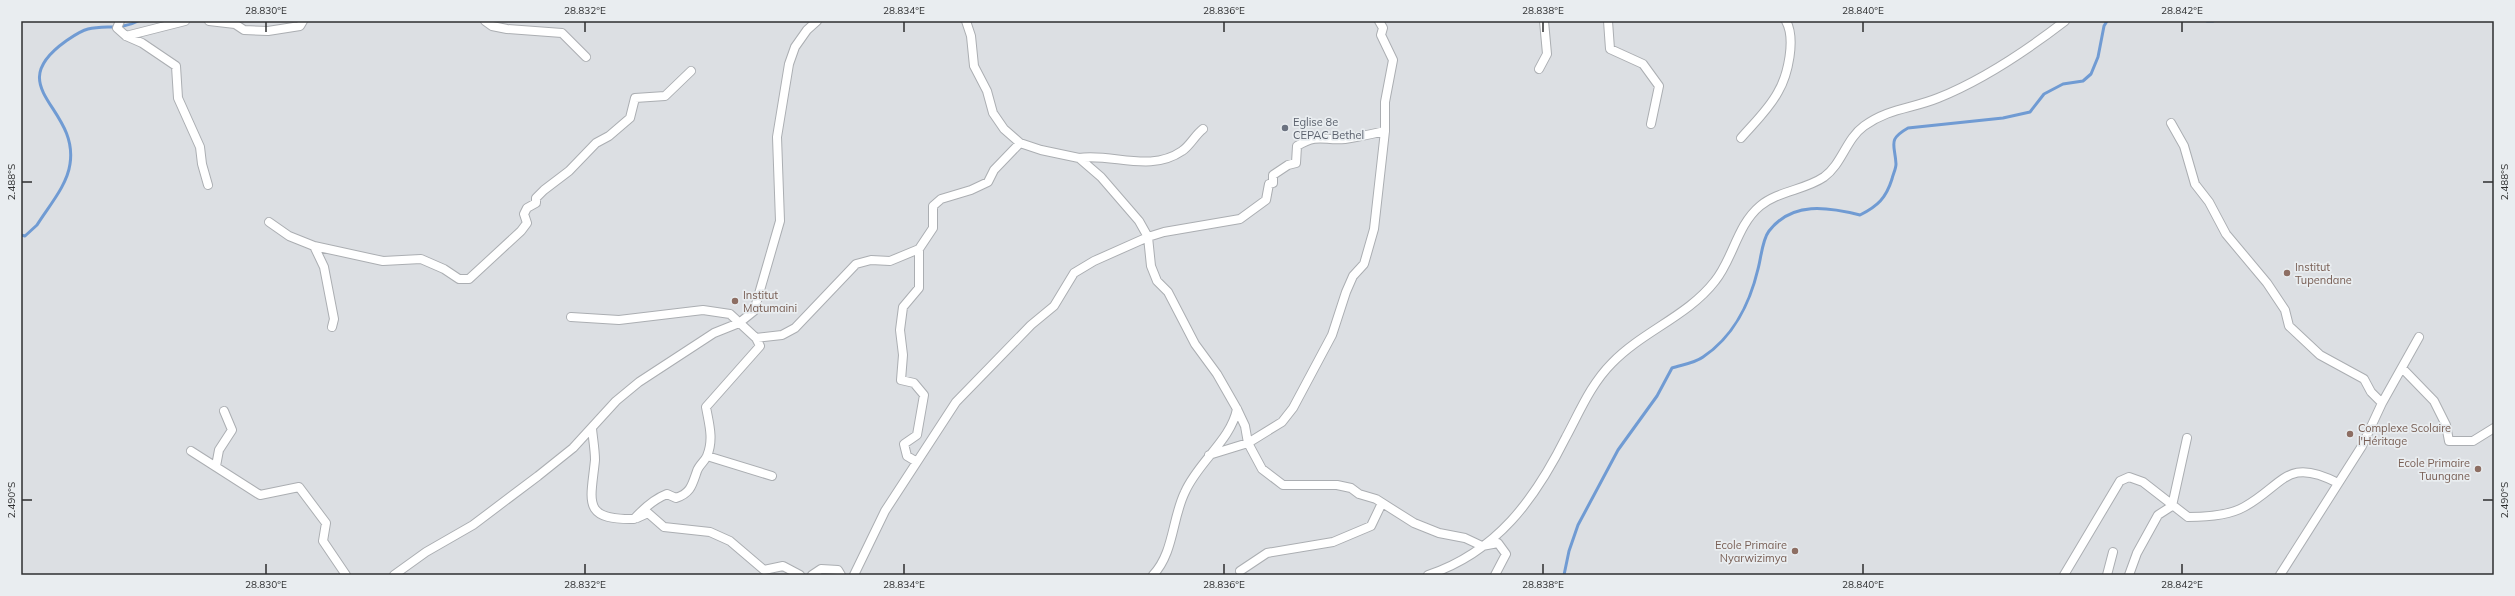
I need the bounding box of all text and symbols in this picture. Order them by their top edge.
text: 28.830°E [245,4,287,17]
text: 28.832°E [564,4,606,17]
text: 28.834°E [883,4,925,17]
text: 28.836°E [1203,4,1245,17]
text: 28.838°E [1522,4,1564,17]
text: 28.840°E [1842,4,1884,17]
text: 28.842°E [2161,4,2203,17]
place label: Eglise 8e CEPAC Bethel [1293,115,1364,142]
marker: Eglise 8e CEPAC Bethel [1280,123,1290,133]
text: 2.488°S [5,164,18,200]
text: 2.488°S [2498,164,2511,200]
place label: Institut Tupendane [2295,260,2352,287]
marker: Institut Tupendane [2282,268,2292,278]
place label: Institut Matumaini [743,288,797,315]
marker: Institut Matumaini [730,296,740,306]
place label: Complexe Scolaire l'Héritage [2358,421,2451,448]
marker: Complexe Scolaire l'Héritage [2345,429,2355,439]
place label: Ecole Primaire Tuungane [2398,456,2470,483]
marker: Ecole Primaire Tuungane [2473,464,2483,474]
text: 2.490°S [5,482,18,518]
text: 2.490°S [2498,482,2511,518]
place label: Ecole Primaire Nyarwizimya [1715,538,1787,565]
marker: Ecole Primaire Nyarwizimya [1790,546,1800,556]
text: 28.830°E [245,578,287,591]
text: 28.832°E [564,578,606,591]
text: 28.834°E [883,578,925,591]
text: 28.836°E [1203,578,1245,591]
text: 28.838°E [1522,578,1564,591]
text: 28.840°E [1842,578,1884,591]
text: 28.842°E [2161,578,2203,591]

